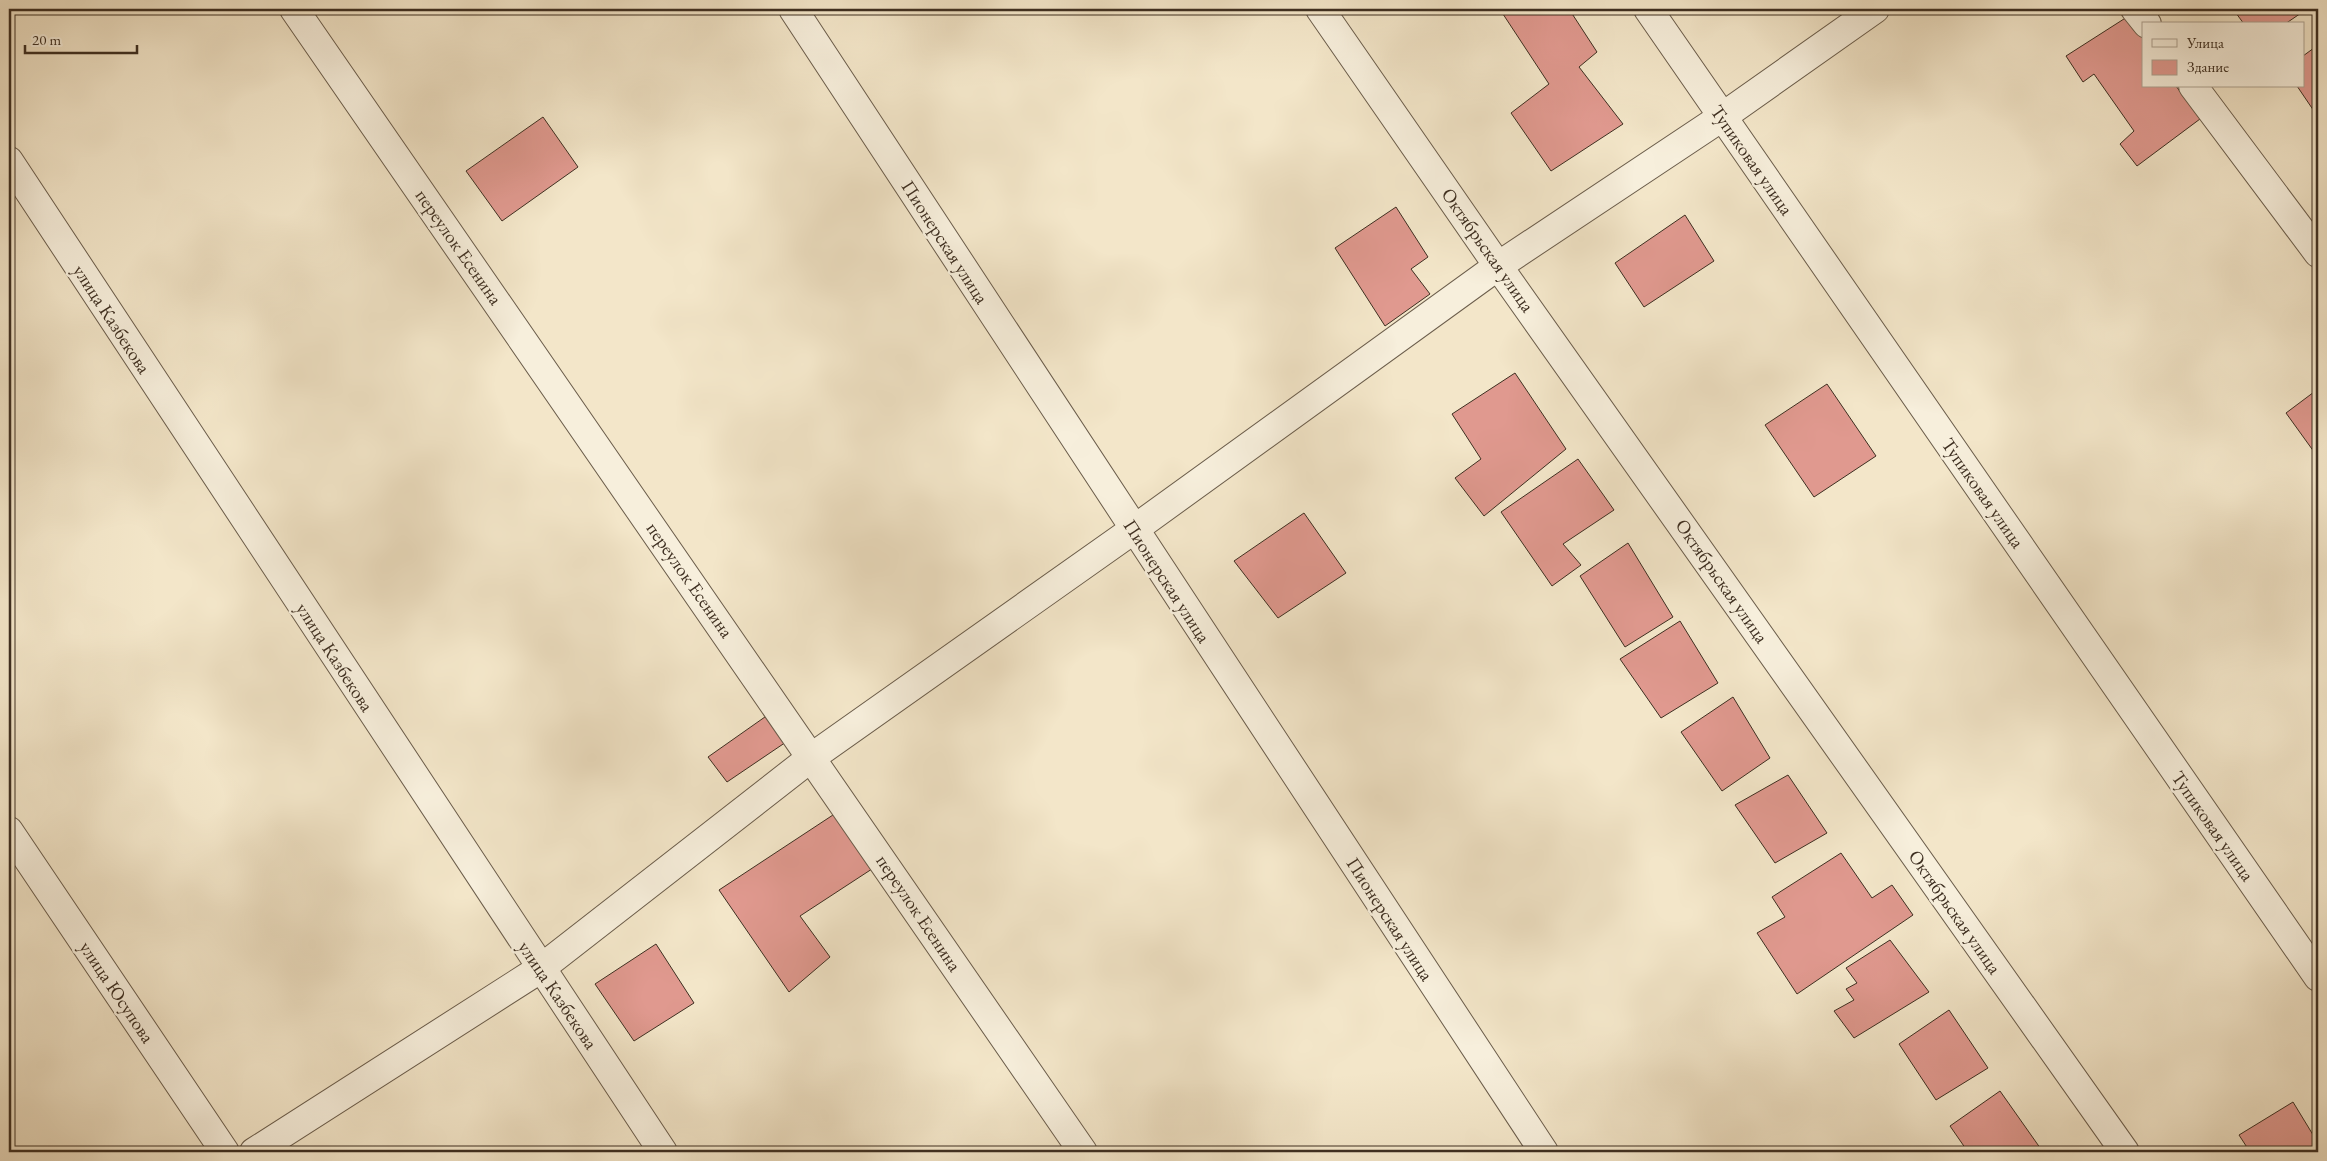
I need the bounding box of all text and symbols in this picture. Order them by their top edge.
scale bar [25,22,138,54]
legend [2142,22,2304,88]
text: 20 m [32,30,61,49]
text: Улица [2186,33,2224,52]
text: Здание [2187,57,2229,76]
street label: Тупиковая улица [1705,100,1800,220]
street label: Пионерская улица [896,175,995,309]
street label: Октябрьская улица [1436,183,1540,317]
street label: переулок Есенина [410,184,508,310]
street label: улица Казбекова [67,260,157,379]
street label: Тупиковая улица [1936,433,2031,553]
street label: Пионерская улица [1118,514,1217,648]
street label: Октябрьская улица [1670,514,1774,648]
street label: переулок Есенина [641,517,739,643]
street label: улица Казбекова [290,598,380,717]
street label: Тупиковая улица [2166,766,2261,886]
street label: Октябрьская улица [1903,845,2007,979]
street label: переулок Есенина [871,850,968,977]
street label: Пионерская улица [1341,852,1440,986]
street label: улица Юсупова [74,936,161,1048]
street label: улица Казбекова [513,936,604,1054]

